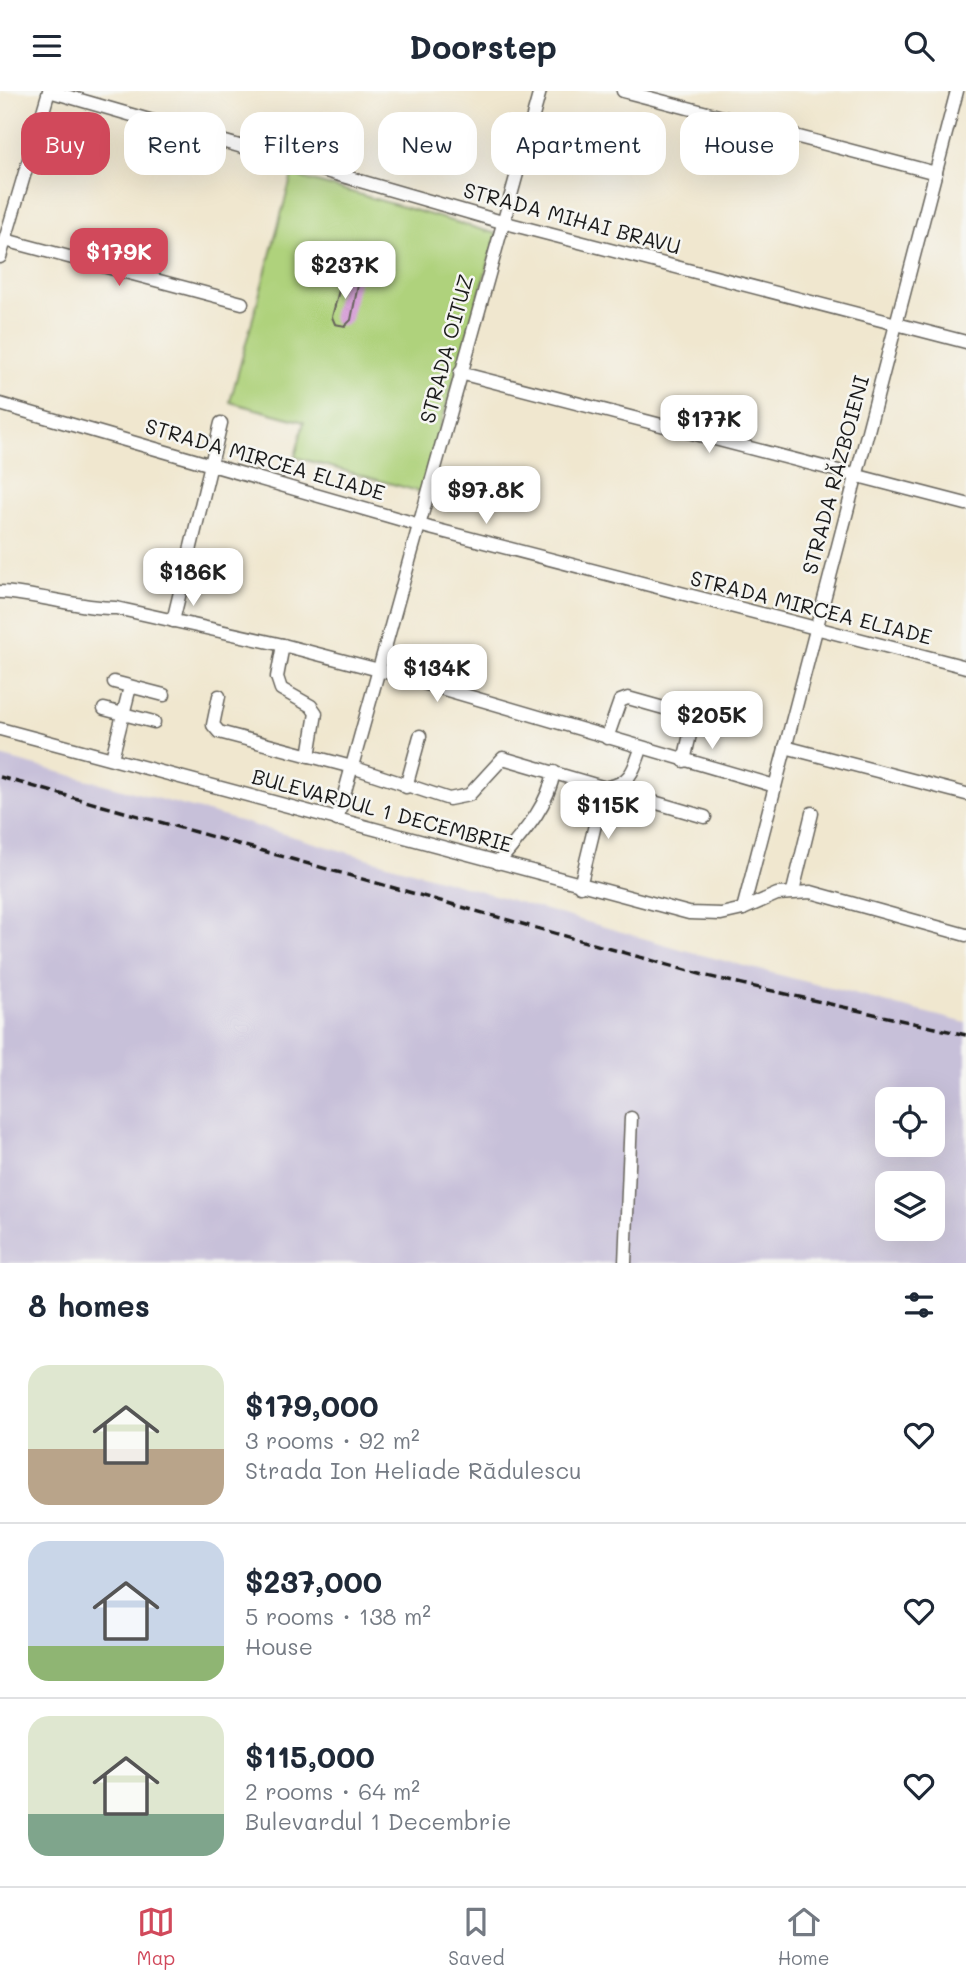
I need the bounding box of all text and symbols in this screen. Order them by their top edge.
text: Doorstep [409,25,557,67]
icon: menu [28,27,66,65]
icon: search [900,27,938,65]
chip: Buy [21,112,110,175]
chip: Rent [124,112,226,175]
chip: Filters [240,112,364,175]
chip: New [378,112,477,175]
chip: Apartment [491,112,666,175]
chip: House [680,112,799,175]
street label: STRADA MIHAI BRAVU [461,176,684,260]
pin: $179K [70,229,168,288]
text: $179K [86,236,152,266]
pin: $237K [296,241,394,301]
text: $237K [311,249,379,279]
street label: STRADA OITUZ [413,271,478,426]
street label: STRADA RĂZBOIENI [795,372,874,577]
pin: $177K [660,395,758,455]
text: $177K [676,403,742,433]
street label: STRADA MIRCEA ELIADE [142,411,388,506]
pin: $97.8K [429,467,543,526]
text: $97.8K [447,474,525,504]
pin: $186K [144,549,242,608]
text: $186K [159,556,227,586]
street label: STRADA MIRCEA ELIADE [688,563,935,650]
pin: $134K [388,645,486,704]
text: $134K [403,652,471,682]
pin: $205K [663,691,761,751]
text: $205K [677,699,747,729]
street label: BULEVARDUL 1 DECEMBRIE [249,762,516,857]
pin: $115K [559,781,657,841]
text: $115K [576,789,640,819]
map controls [875,1087,945,1241]
button: locate [875,1087,945,1157]
button: layers [875,1171,945,1241]
text: 8 homes [28,1285,150,1325]
icon: filters [900,1286,938,1324]
text: $179,000 [245,1385,379,1425]
icon: home [84,1393,168,1477]
icon: heart [900,1416,938,1454]
text: 3 rooms · 92 m² [245,1425,420,1455]
text: Strada Ion Heliade Rădulescu [245,1455,582,1485]
text: $237,000 [245,1561,382,1601]
icon: home [84,1569,168,1653]
icon: heart [900,1592,938,1630]
text: 5 rooms · 138 m² [245,1601,431,1631]
text: House [245,1631,313,1661]
text: $115,000 [245,1736,375,1776]
icon: home [84,1744,168,1828]
icon: heart [900,1767,938,1805]
text: 2 rooms · 64 m² [245,1776,420,1806]
text: Bulevardul 1 Decembrie [245,1806,511,1836]
tab: Map [137,1903,175,1970]
tab: Saved [448,1903,505,1970]
tab: Home [778,1903,829,1970]

